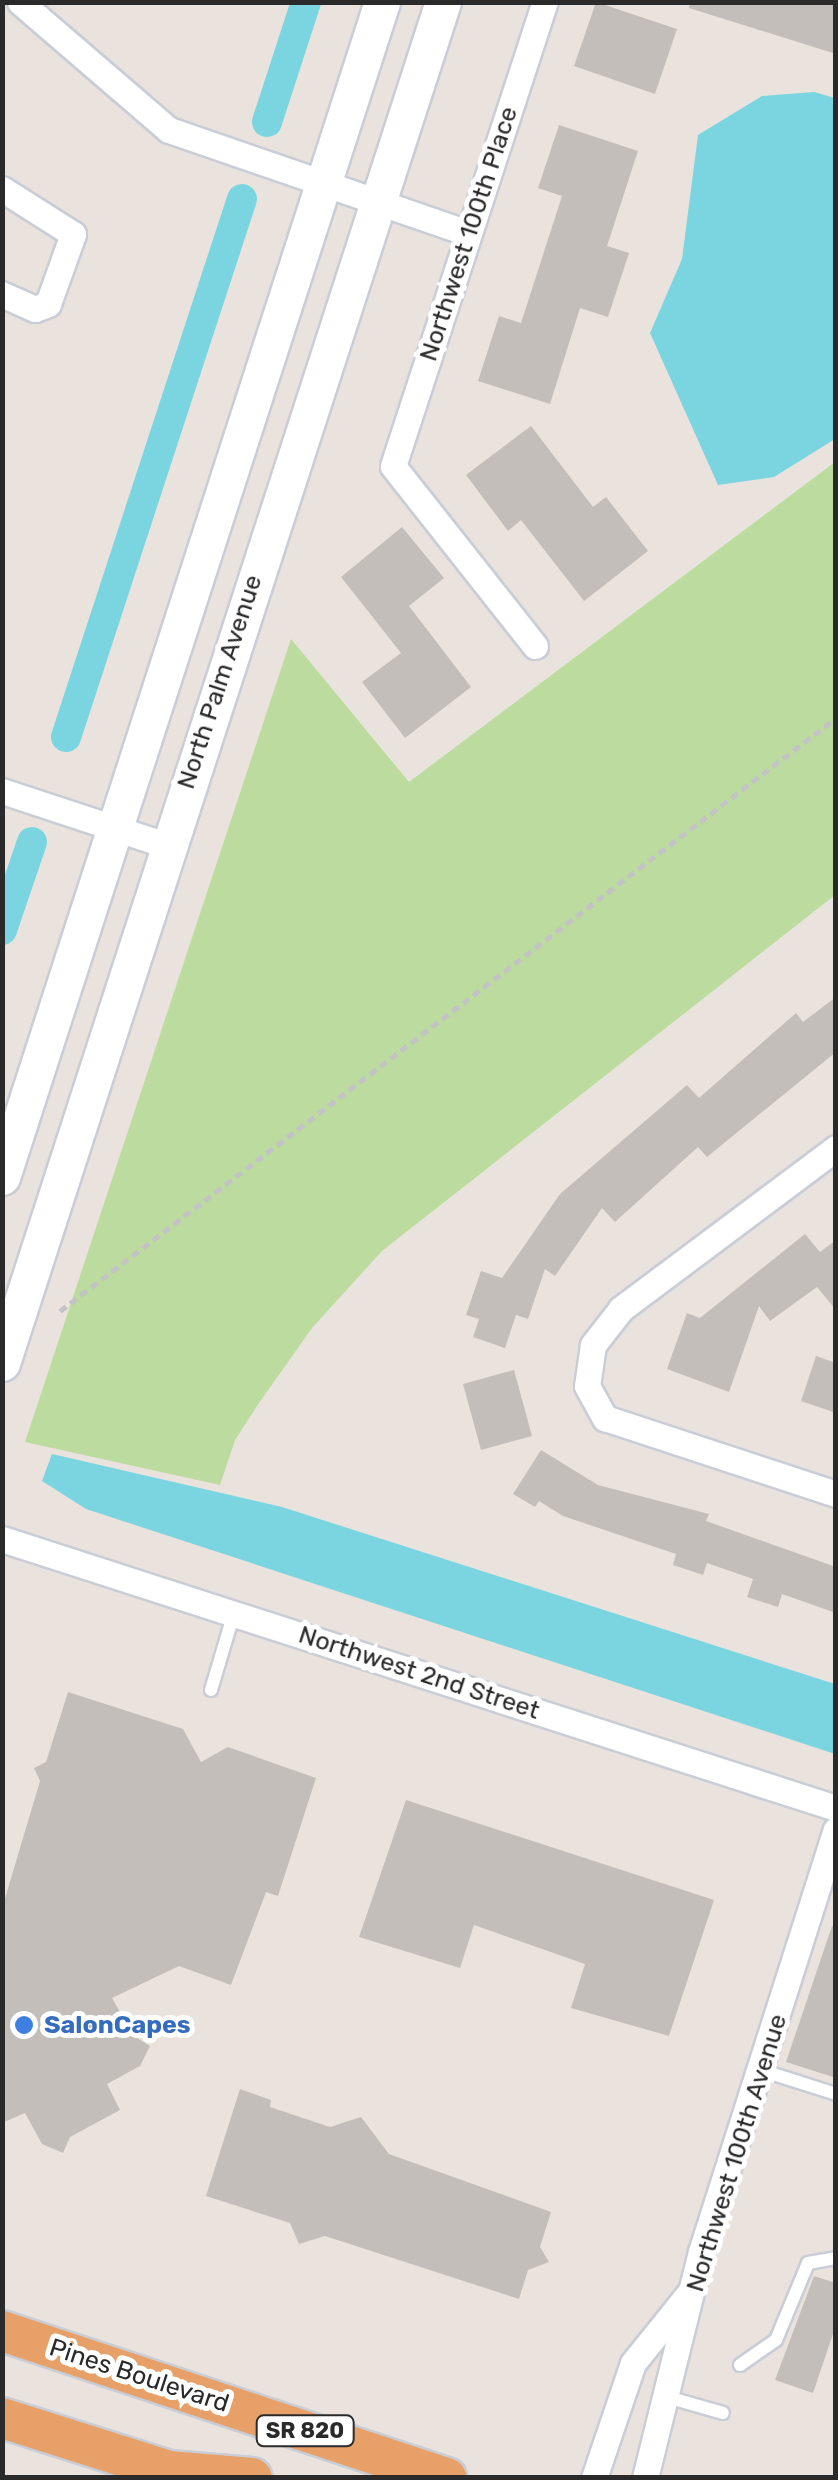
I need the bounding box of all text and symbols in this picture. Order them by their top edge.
street label: Northwest 100th Place [414,103,524,365]
street label: North Palm Avenue [171,571,269,793]
street label: Northwest 2nd Street [295,1620,543,1726]
place label: SalonCapes [44,2010,191,2040]
street label: Northwest 100th Avenue [680,2010,794,2296]
marker: SalonCapes [13,2014,35,2036]
street label: Pines Boulevard [45,2333,233,2419]
road number: SR 820 [255,2414,355,2448]

